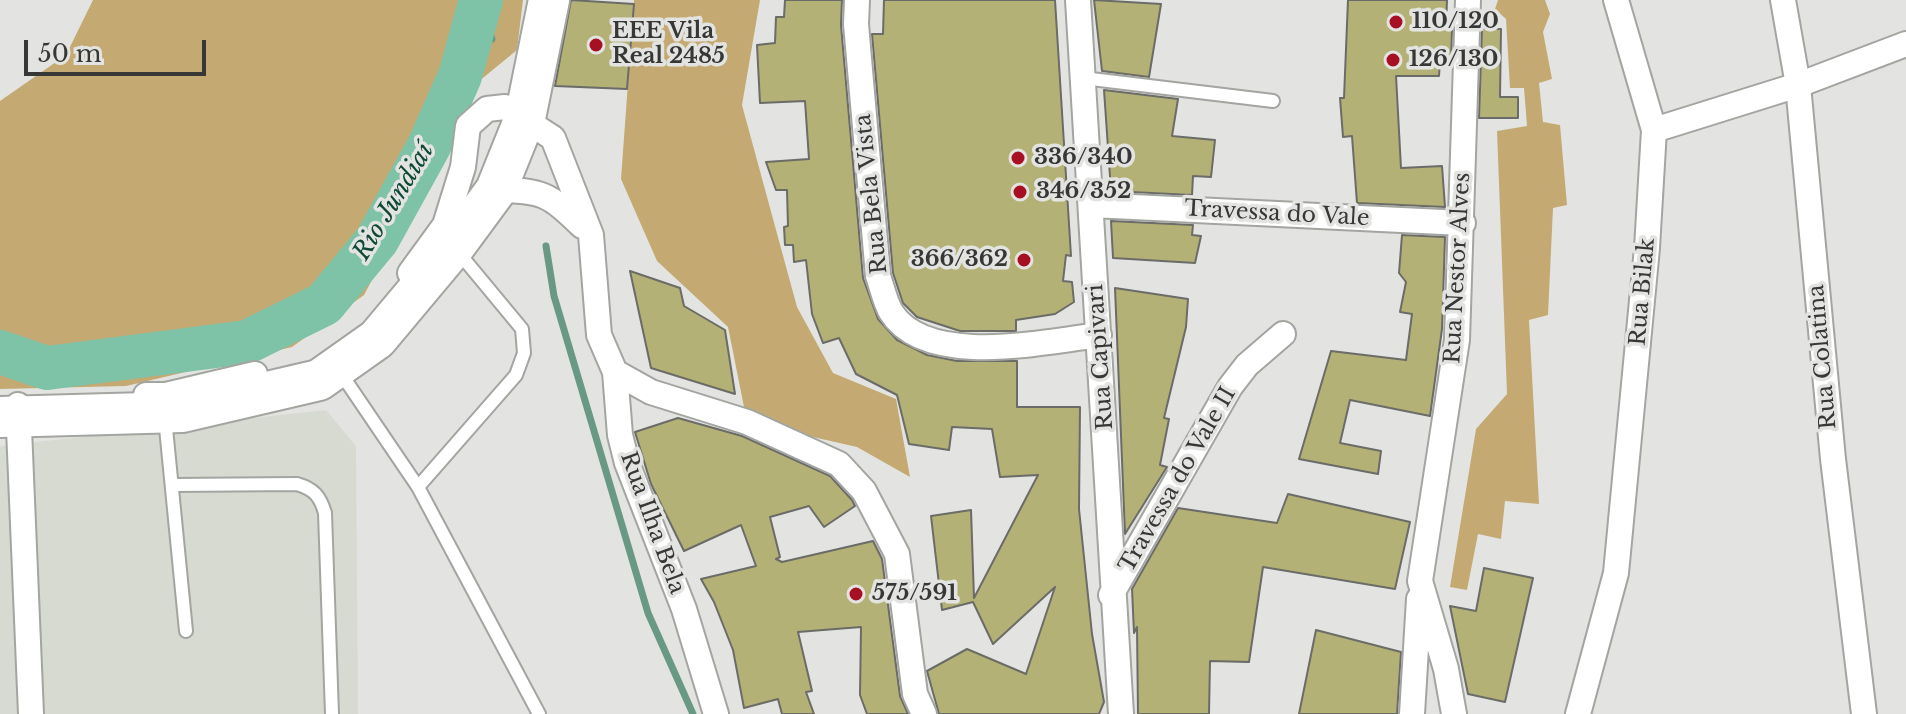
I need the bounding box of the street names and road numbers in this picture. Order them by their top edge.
street label: Rua Bela Vista [850,113,894,275]
street label: Rua Nestor Alves [1440,172,1476,364]
street label: Travessa do Vale [1184,196,1370,232]
street label: Rua Bilak [1625,237,1661,347]
street label: Rua Capivari [1083,283,1119,431]
street label: Rua Colatina [1804,284,1842,430]
street label: Travessa do Vale II [1114,383,1242,577]
street label: Rua Ilha Bela [614,448,690,598]

